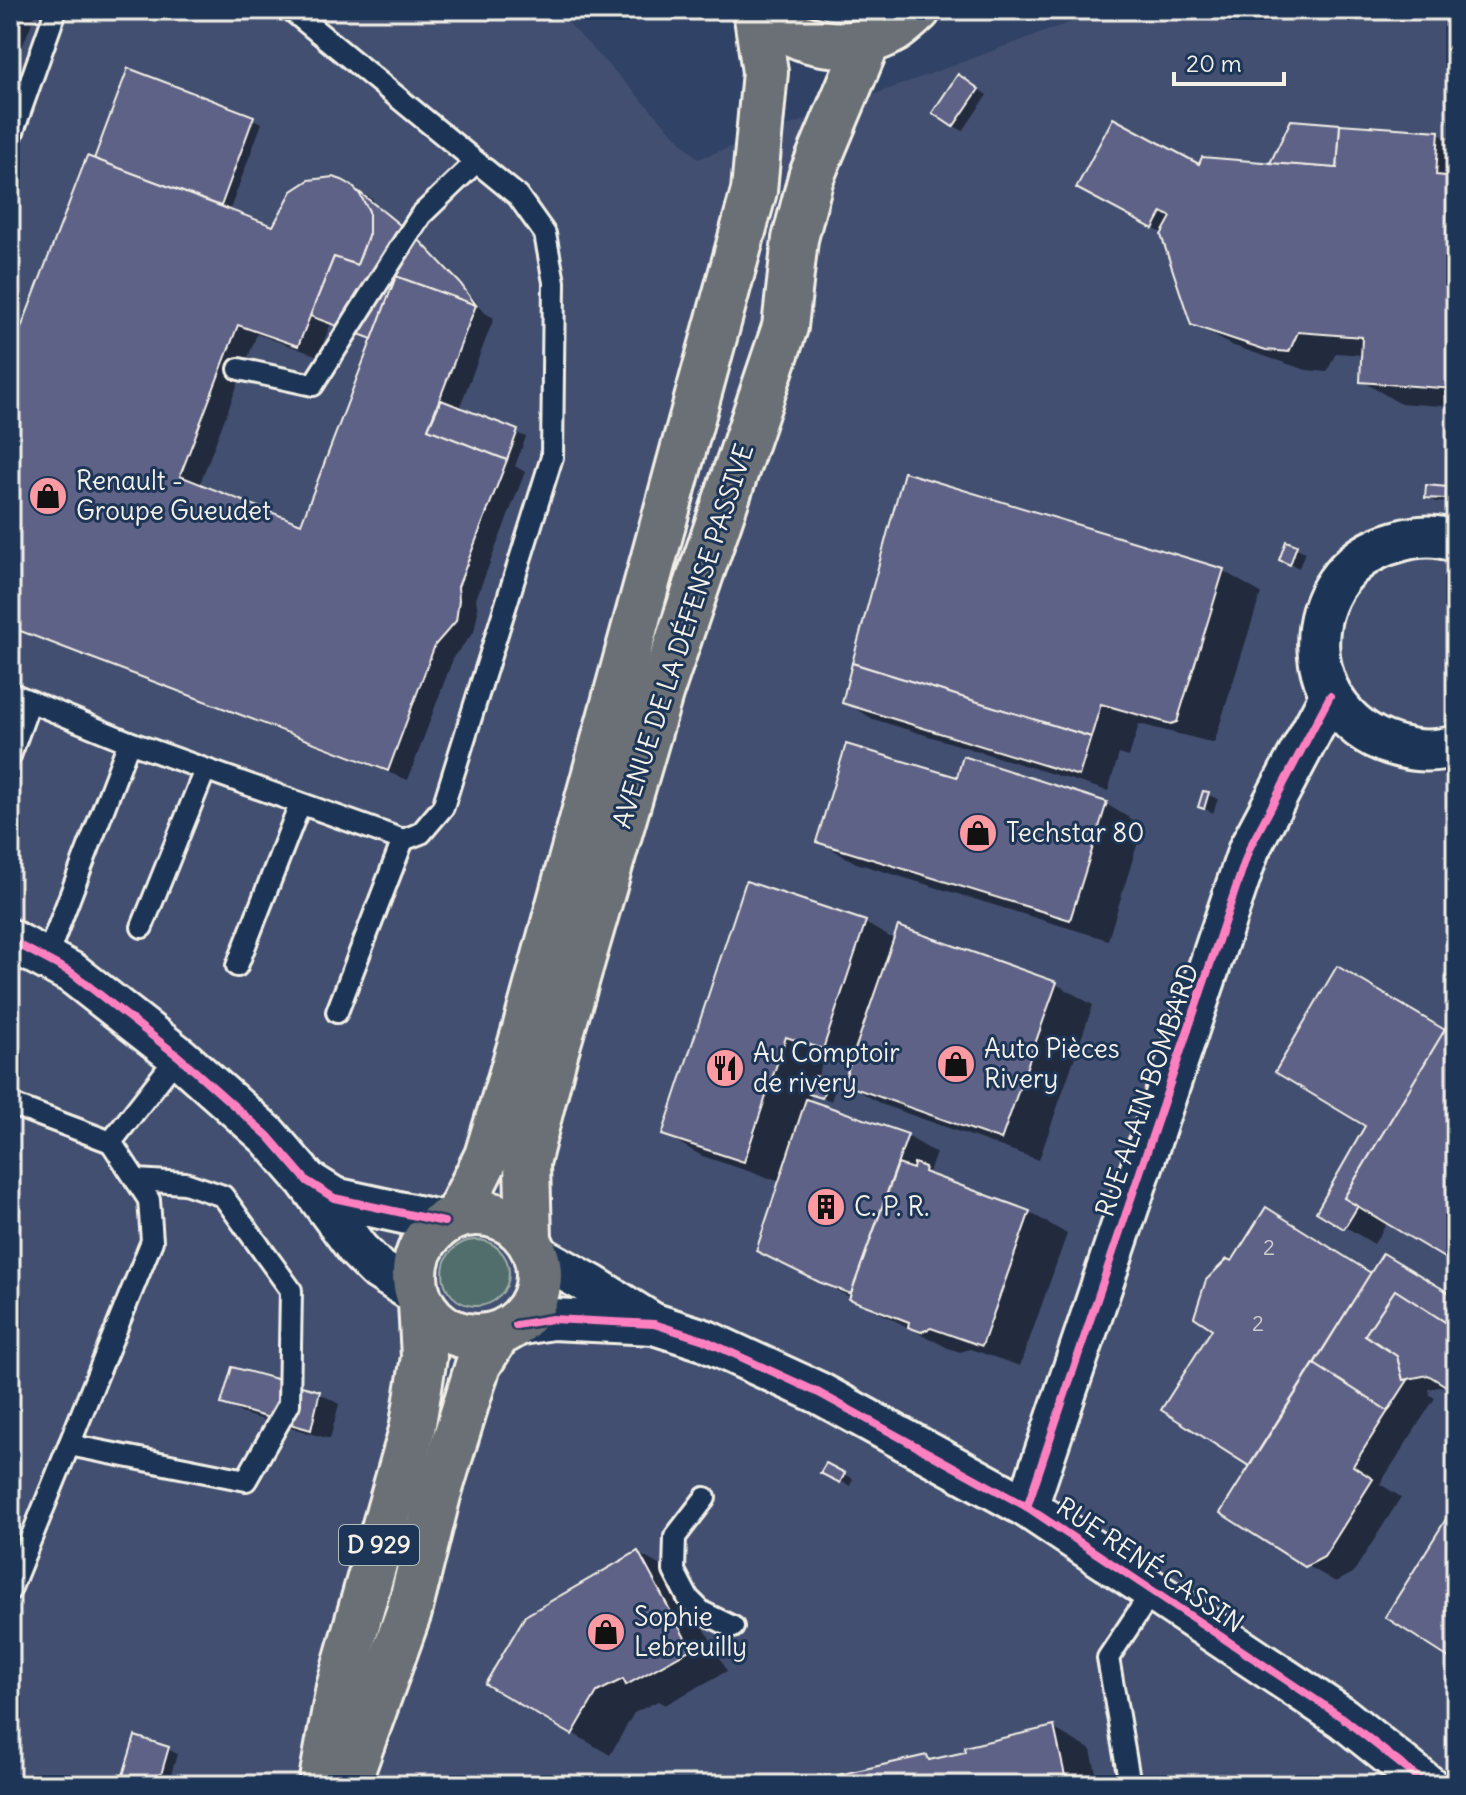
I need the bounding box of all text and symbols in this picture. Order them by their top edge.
scale bar [1174,36,1284,86]
text: 20 m [1186,48,1242,78]
street label: AVENUE DE LA DÉFENSE PASSIVE [604,439,760,832]
place label: Renault - Groupe Gueudet [76,464,271,527]
shop icon: Renault - Groupe Gueudet [27,475,69,517]
shop icon: Techstar 80 [957,812,999,854]
place label: Techstar 80 [1006,816,1144,849]
street label: RUE ALAIN BOMBARD [1088,959,1205,1221]
place label: Auto Pièces Rivery [984,1032,1120,1095]
place label: Au Comptoir de rivery [753,1036,900,1099]
shop icon: Auto Pièces Rivery [935,1043,977,1085]
restaurant icon: Au Comptoir de rivery [704,1047,746,1089]
building icon: C. P. R. [805,1186,847,1228]
place label: C. P. R. [854,1190,929,1223]
house number: 2 [1263,1233,1275,1261]
house number: 2 [1252,1309,1264,1337]
street label: RUE RENÉ CASSIN [1050,1489,1251,1640]
road number: D 929 [339,1525,419,1565]
place label: Sophie Lebreuilly [634,1600,747,1663]
shop icon: Sophie Lebreuilly [585,1611,627,1653]

